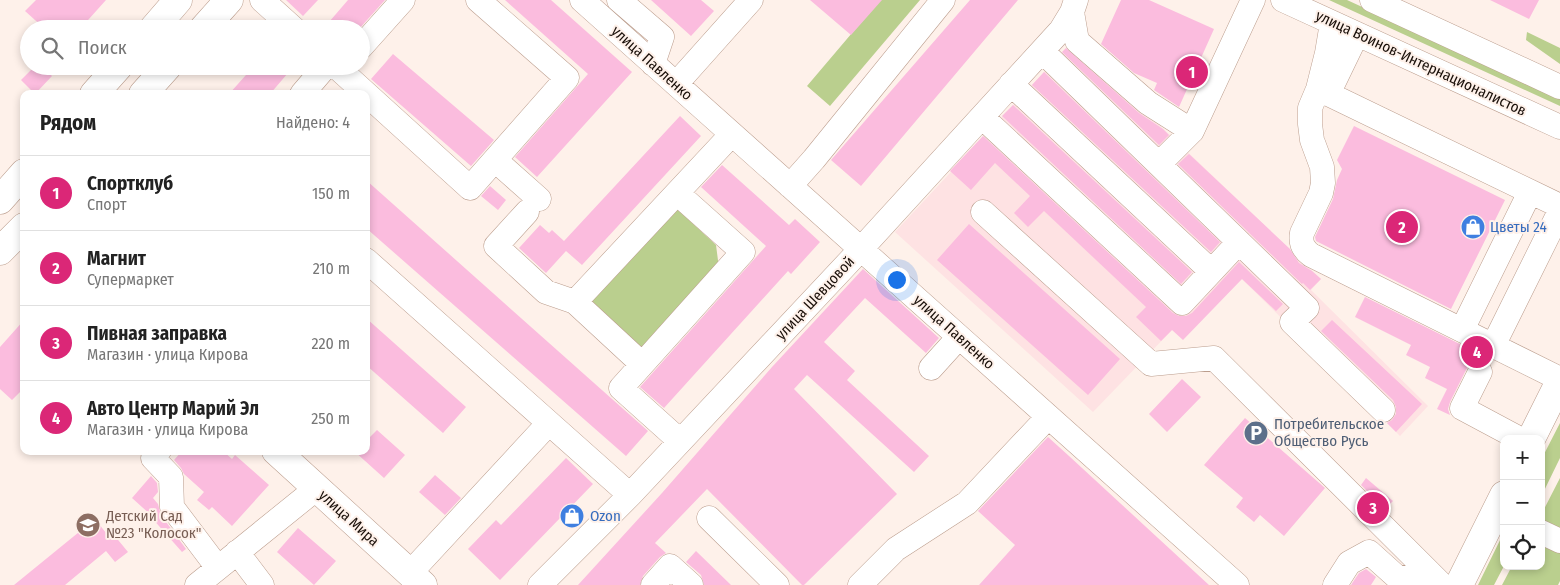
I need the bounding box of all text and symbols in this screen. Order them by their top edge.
street label: улица Воинов-Интернационалистов [1313,6,1529,120]
search box [20,20,370,75]
street label: улица Павленко [608,22,696,104]
icon: search [38,34,66,62]
text: Поиск [78,36,127,59]
pin: 1 [1176,53,1208,91]
text: Рядом [40,110,96,136]
text: Найдено: 4 [276,113,350,132]
text: Спортклуб [87,172,173,195]
text: 1 [53,184,59,203]
text: 150 m [312,184,350,203]
text: Спорт [87,195,126,214]
pin: 2 [1386,208,1418,246]
shop icon: Цветы 24 [1460,214,1486,240]
place label: Цветы 24 [1490,218,1547,236]
text: Магнит [87,247,146,270]
street label: улица Шевцовой [772,253,858,343]
text: 2 [52,259,60,278]
text: 210 m [313,259,350,278]
your location [884,267,910,293]
text: Супермаркет [87,270,174,289]
street label: улица Павленко [910,291,998,373]
text: Пивная заправка [87,322,227,345]
pin: 4 [1461,333,1493,371]
text: 3 [52,334,60,353]
text: 220 m [311,334,350,353]
text: Магазин · улица Кирова [87,345,248,364]
text: Авто Центр Марий Эл [87,397,259,420]
text: 4 [52,409,60,428]
text: 250 m [311,409,350,428]
place label: Потребительское Общество Русь [1274,415,1384,450]
text: Магазин · улица Кирова [87,420,248,439]
parking icon: Потребительское Общество Русь [1243,420,1269,446]
map controls [1500,435,1545,570]
button: + [1500,435,1545,480]
button: − [1500,480,1545,525]
street label: улица Мира [315,486,383,550]
pin: 3 [1357,489,1389,527]
shop icon: Ozon [559,503,585,529]
place label: Детский Сад №23 "Колосок" [105,507,202,542]
place label: Ozon [590,507,621,525]
school or university icon: Детский Сад №23 "Колосок" [75,512,101,538]
button: locate [1500,525,1545,570]

